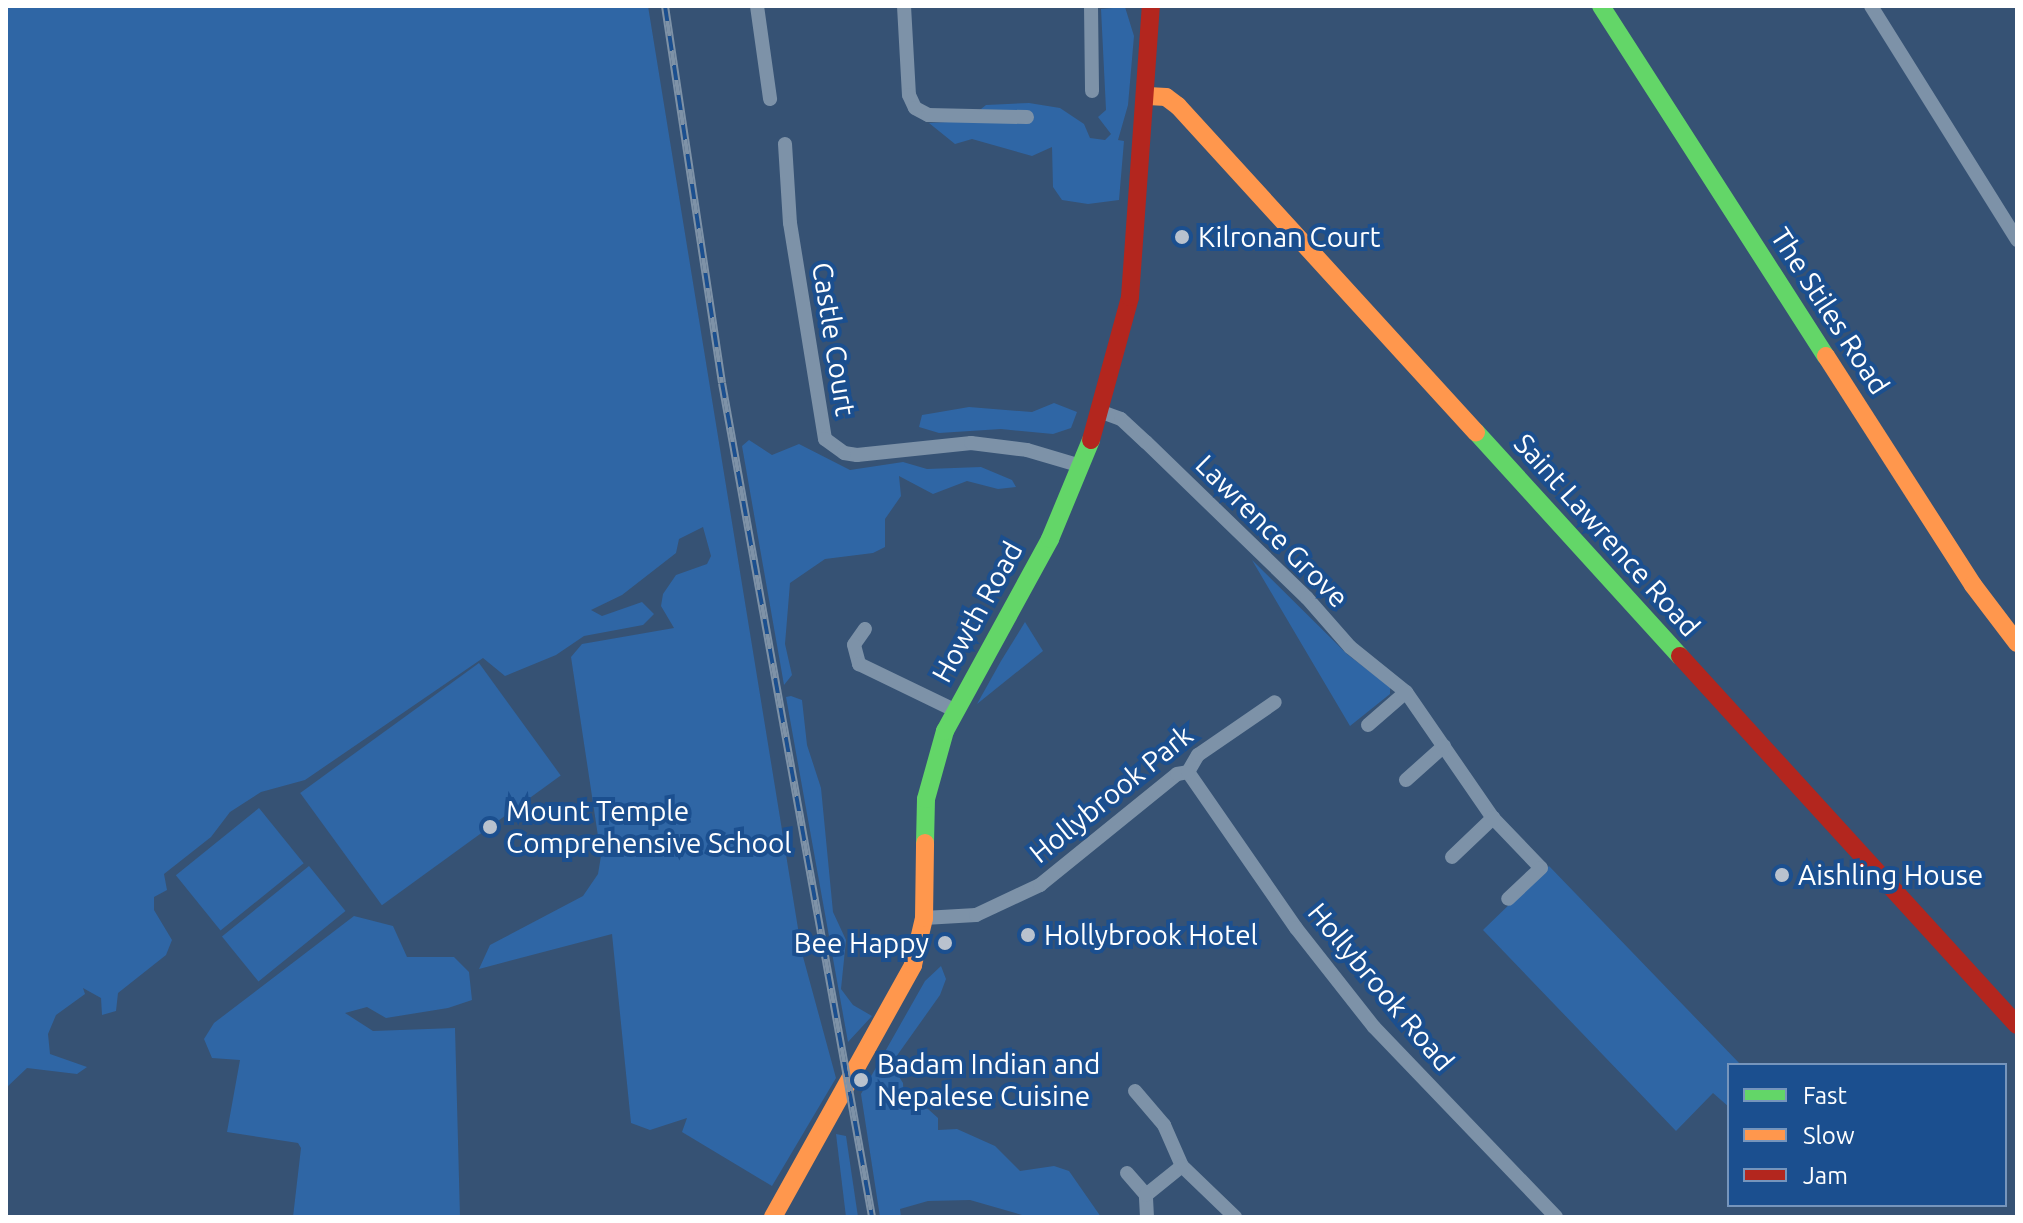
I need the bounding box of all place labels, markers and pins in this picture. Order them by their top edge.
place label: Kilronan Court [1198,220,1381,254]
marker: Kilronan Court [1173,228,1191,246]
place label: Mount Temple Comprehensive School [506,794,792,860]
marker: Mount Temple Comprehensive School [481,818,499,836]
place label: Aishling House [1798,858,1983,892]
marker: Aishling House [1773,866,1791,884]
place label: Hollybrook Hotel [1044,918,1258,952]
place label: Bee Happy [794,926,929,960]
marker: Hollybrook Hotel [1019,926,1037,944]
marker: Bee Happy [936,934,954,952]
place label: Badam Indian and Nepalese Cuisine [877,1047,1100,1113]
marker: Badam Indian and Nepalese Cuisine [852,1071,870,1089]

